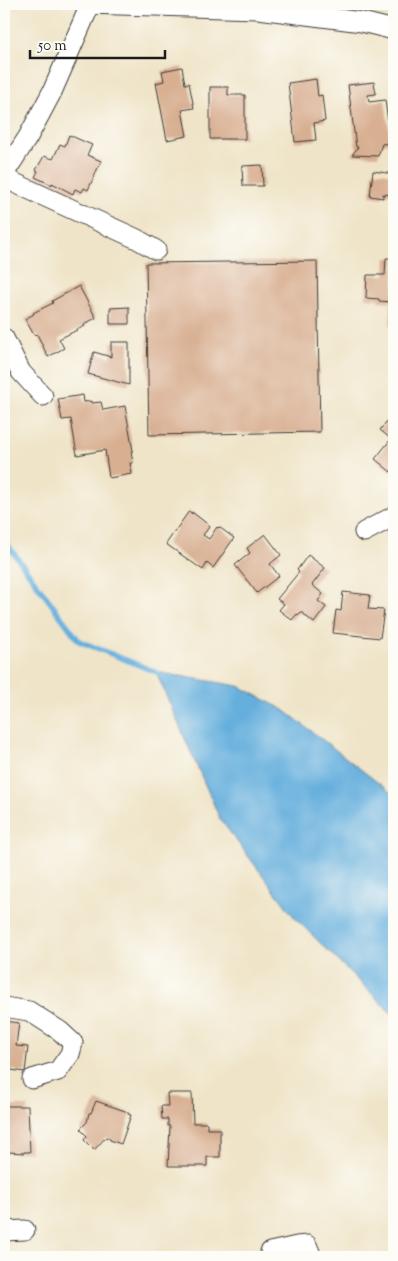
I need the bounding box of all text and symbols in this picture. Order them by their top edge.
scale bar [30,28,165,60]
text: 50 m [37,36,67,57]

